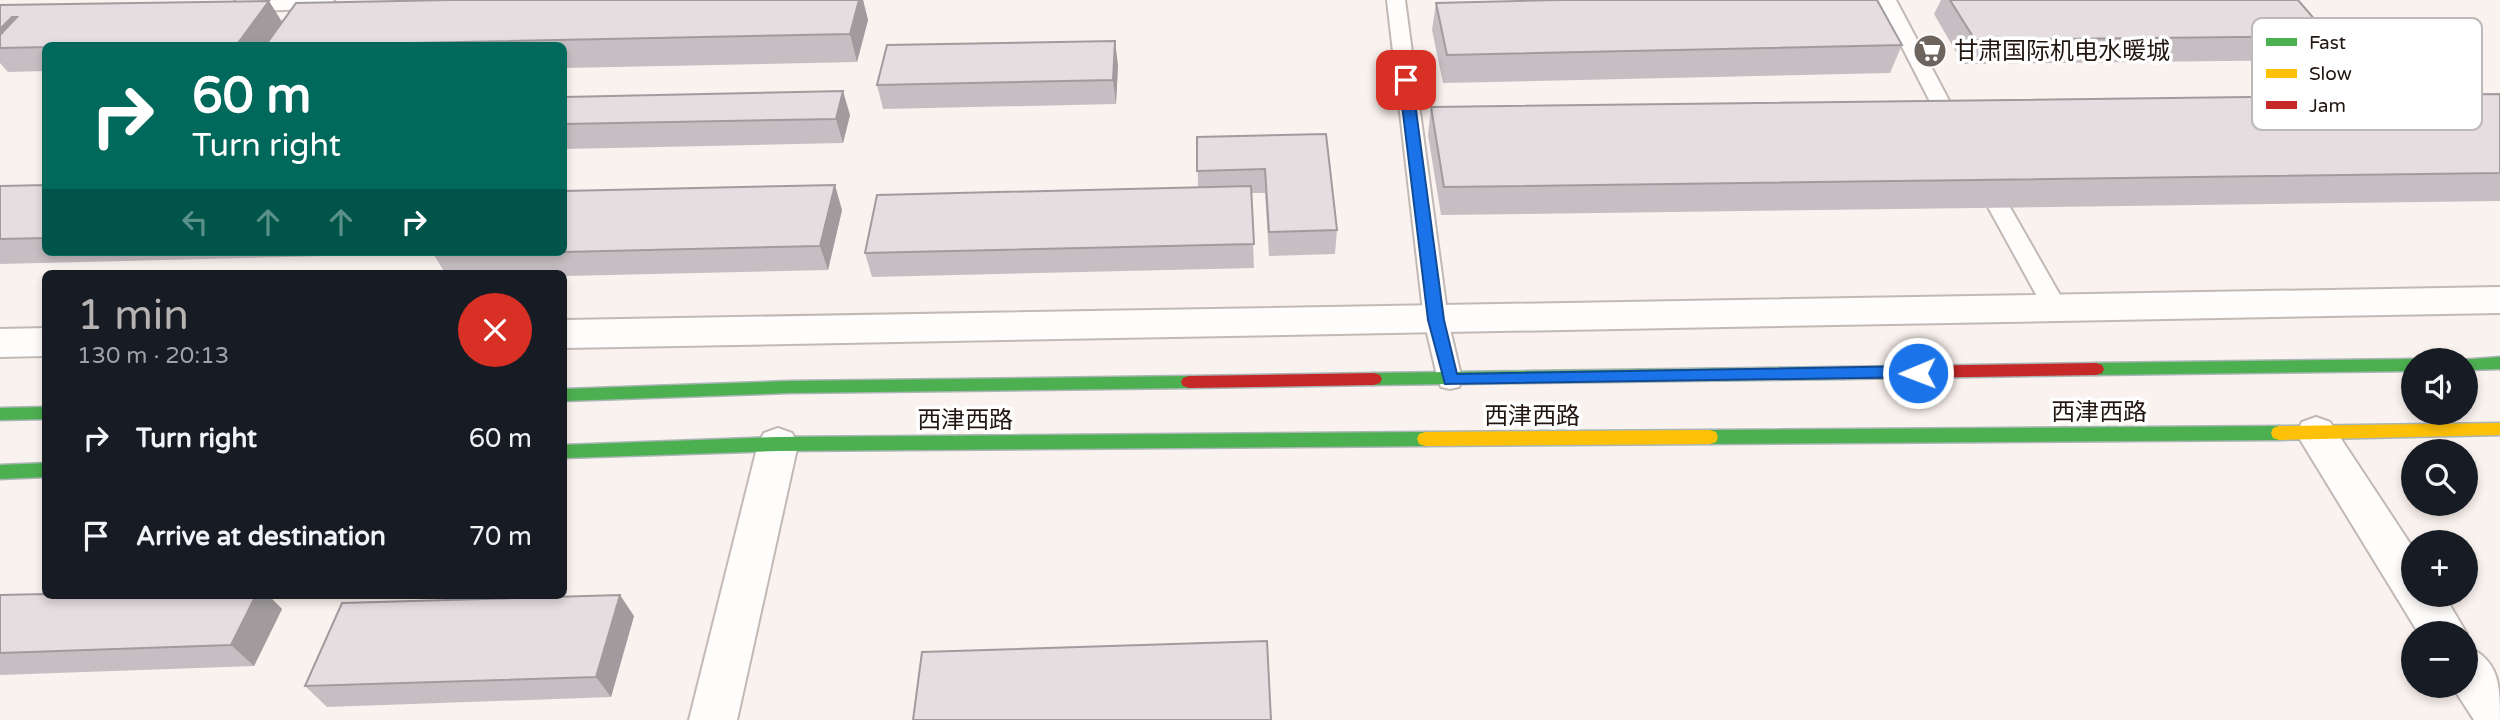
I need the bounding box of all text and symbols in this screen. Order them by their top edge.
legend [2252,18,2482,130]
supermarket icon: 甘肃国际机电水暖城 [1911,32,1949,70]
text: Fast [2309,32,2346,54]
place label: 甘肃国际机电水暖城 [1954,37,2170,66]
pin [1376,50,1436,110]
icon: arrive [1387,61,1425,99]
text: Slow [2309,63,2352,85]
text: 60 m [192,67,311,126]
icon: right [77,70,168,161]
text: Jam [2309,95,2346,117]
text: Turn right [192,127,341,165]
icon: left [176,203,214,241]
icon: ahead [249,203,287,241]
icon: ahead [322,203,360,241]
icon: right [395,203,433,241]
text: 1 min [77,290,189,341]
button: close [458,293,532,367]
position arrow [1881,336,1955,410]
text: 130 m · 20:13 [77,342,229,370]
map controls [2401,348,2478,698]
button: sound [2401,348,2478,425]
street label: 西津西路 [2051,398,2147,427]
street label: 西津西路 [1484,402,1580,431]
street label: 西津西路 [917,406,1013,435]
icon: right [77,419,115,457]
text: Turn right [136,423,257,454]
text: 60 m [469,423,532,454]
button: search [2401,439,2478,516]
icon: arrive [77,517,115,555]
text: Arrive at destination [136,521,386,552]
text: 70 m [469,521,532,552]
button: + [2401,530,2478,607]
button: − [2401,621,2478,698]

